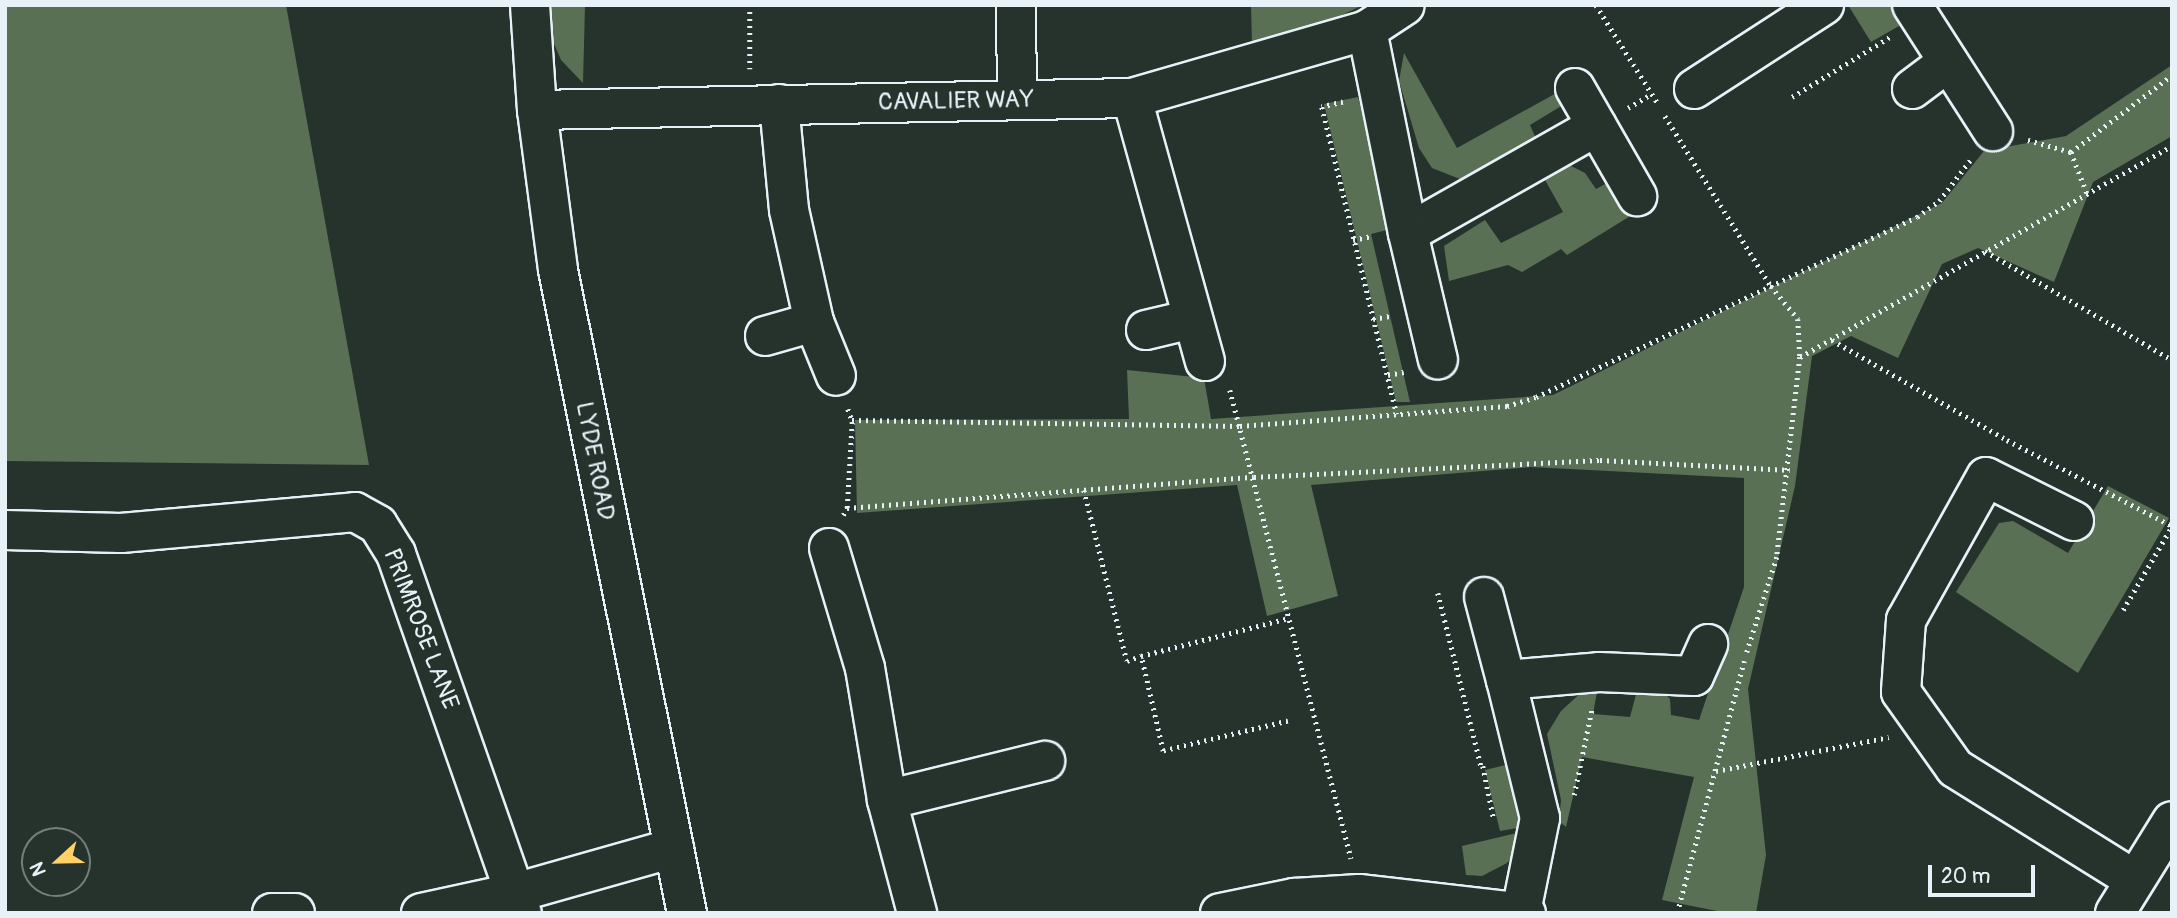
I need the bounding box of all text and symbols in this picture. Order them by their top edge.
street label: CAVALIER WAY [878,85,1034,117]
street label: LYDE ROAD [569,399,621,523]
street label: PRIMROSE LANE [377,545,465,713]
north arrow [21,827,91,897]
scale bar [1932,852,2039,896]
text: N [25,859,52,880]
text: 20 m [1941,863,1990,890]

